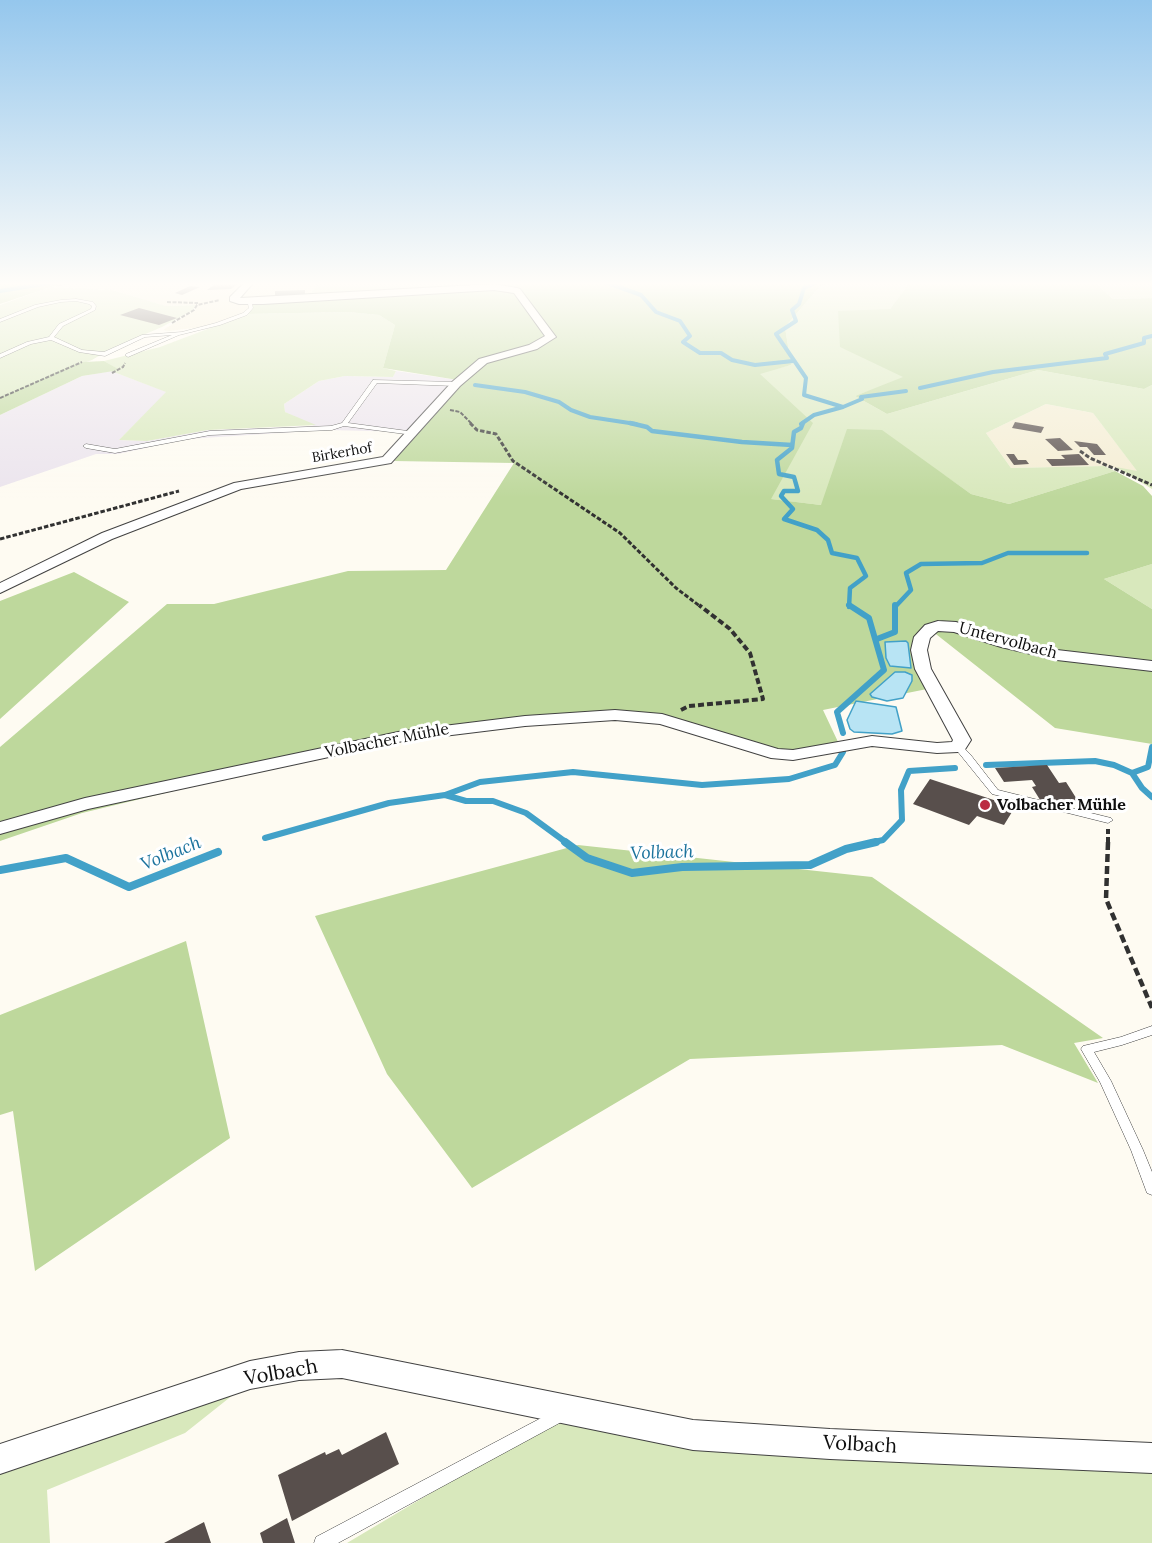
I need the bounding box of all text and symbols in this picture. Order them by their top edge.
street label: Birkerhof [311,439,373,467]
street label: Untervolbach [957,619,1059,663]
street label: Volbacher Mühle [323,720,451,762]
place label: Volbacher Mühle [997,795,1126,815]
marker: Volbacher Mühle [978,798,992,812]
water label: Volbach [138,832,204,876]
water label: Volbach [630,841,694,865]
street label: Volbach [242,1355,320,1391]
street label: Volbach [822,1431,898,1459]

